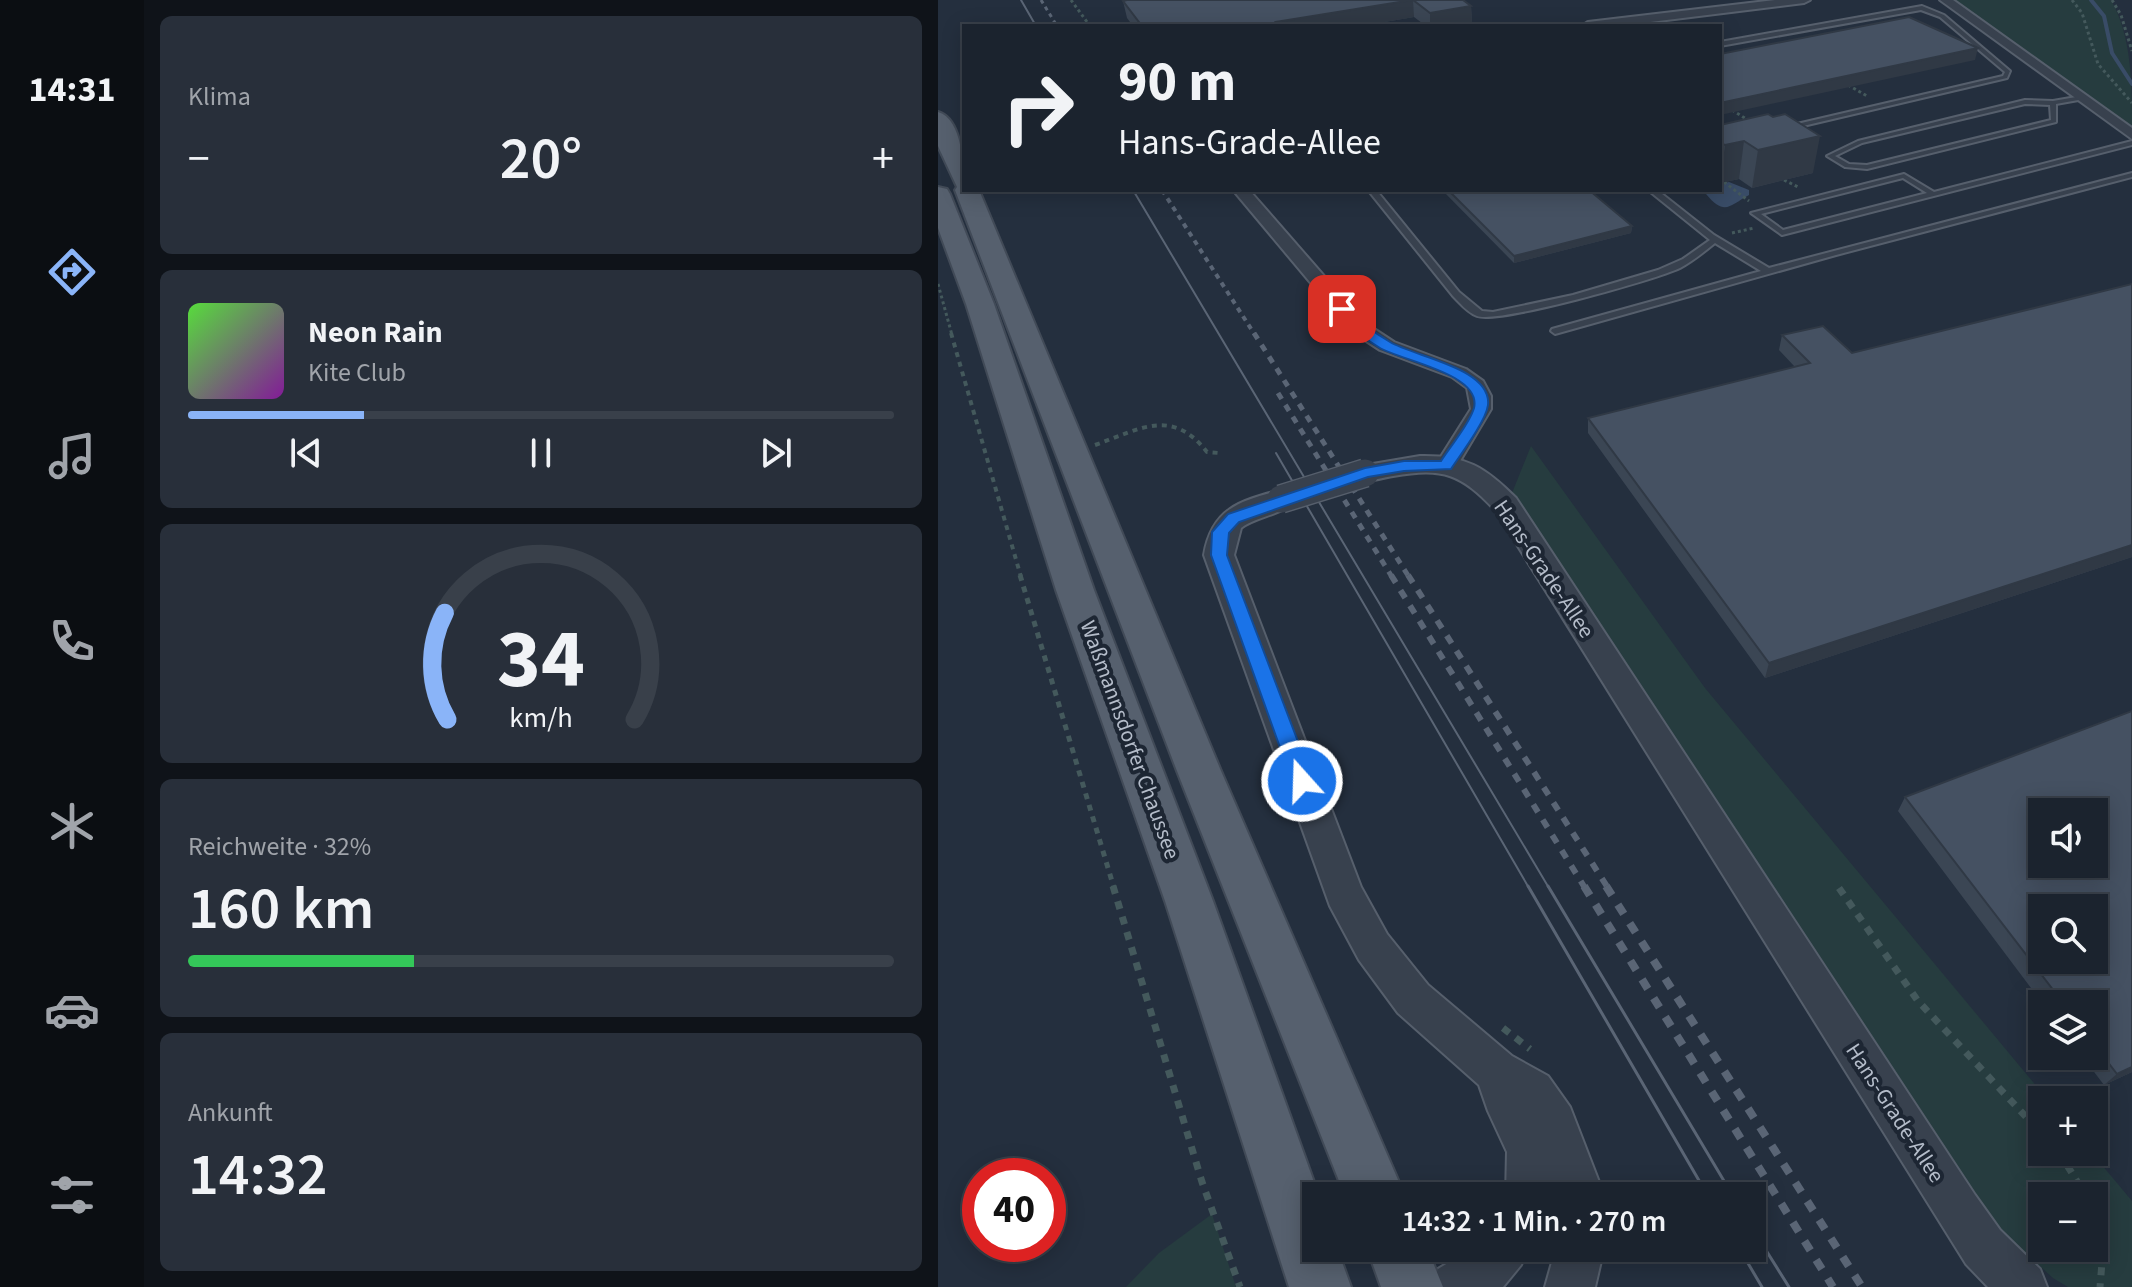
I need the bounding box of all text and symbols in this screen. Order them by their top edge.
text: 90 m [1118,43,1236,122]
icon: right [986,56,1090,160]
text: 14:31 [29,64,115,115]
text: Klima [188,78,251,115]
text: 20° [500,117,582,202]
text: Hans-Grade-Allee [1118,117,1381,168]
text: − [188,128,210,191]
text: + [872,128,894,191]
icon: directions [44,244,100,300]
pin [1308,275,1376,343]
icon: arrive [1320,287,1364,331]
text: Neon Rain [308,311,443,354]
text: Kite Club [308,354,406,391]
icon: music [44,428,100,484]
icon: previous [284,431,328,475]
icon: pause [519,431,563,475]
icon: next [754,431,798,475]
street label: Hans-Grade-Allee [1486,493,1602,645]
text: 34 [497,600,585,718]
icon: phone [44,613,100,669]
street label: Waßmannsdorfer Chaussee [1072,616,1188,864]
text: km/h [509,698,573,738]
position arrow [1260,739,1344,823]
icon: climate [44,798,100,854]
map controls [2028,798,2108,1262]
button: sound [2028,798,2108,878]
text: Reichweite · 32% [188,828,371,865]
text: 160 km [188,867,374,952]
button: search [2028,894,2108,974]
icon: car [44,982,100,1038]
button: layers [2028,990,2108,1070]
street label: Hans-Grade-Allee [1838,1037,1952,1189]
button: + [2028,1086,2108,1166]
text: Ankunft [188,1094,273,1131]
text: 14:32 [188,1133,328,1218]
speed limit sign: 40 [962,1158,1066,1262]
icon: filters [44,1167,100,1223]
button: − [2028,1182,2108,1262]
text: 14:32 · 1 Min. · 270 m [1402,1200,1666,1243]

